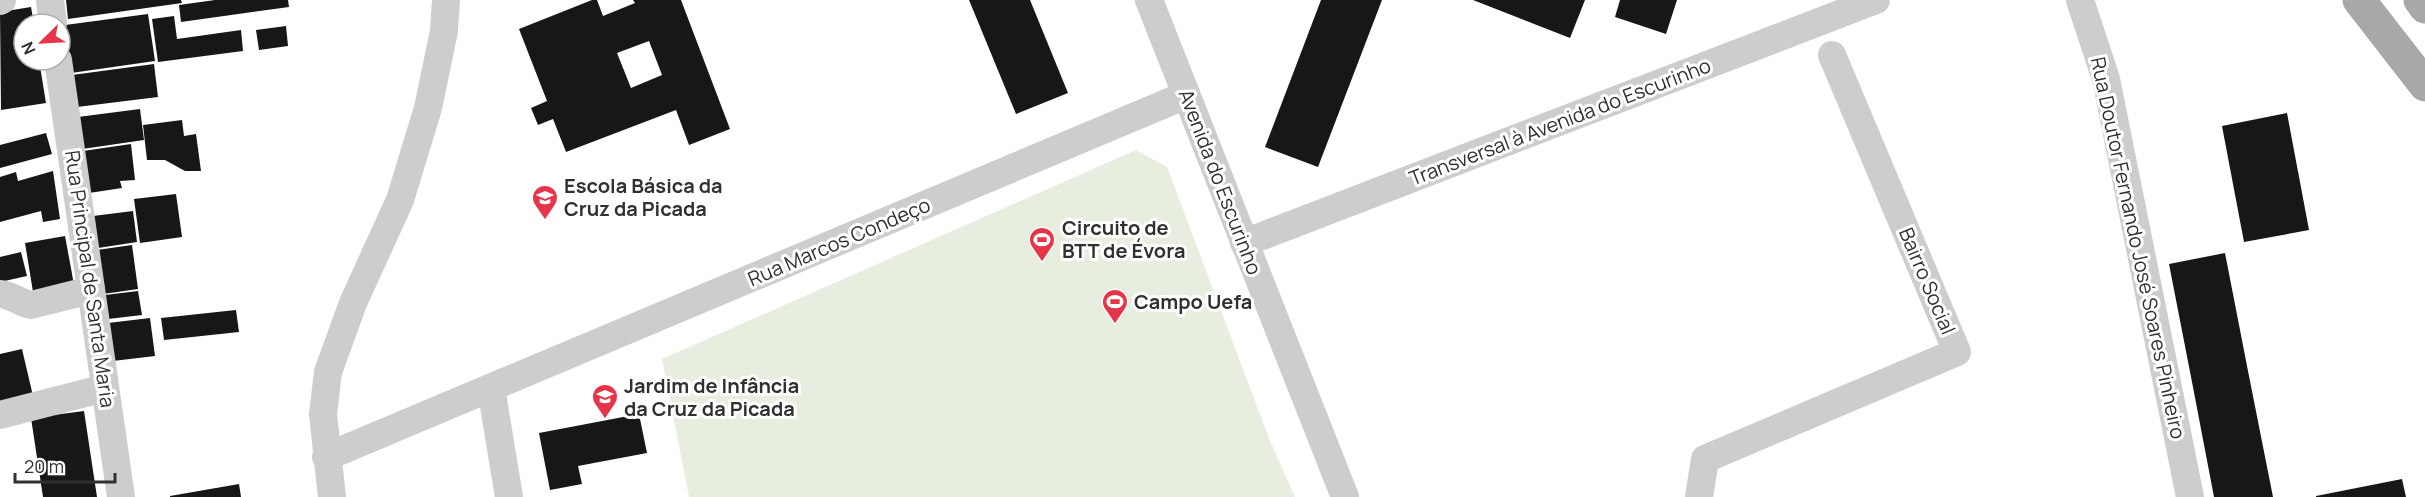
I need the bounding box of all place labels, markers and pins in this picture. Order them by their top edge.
place label: Escola Básica da Cruz da Picada [564,172,723,222]
school or university icon: Escola Básica da Cruz da Picada [530,183,560,221]
place label: Circuito de BTT de Évora [1062,214,1185,264]
sports icon: Circuito de BTT de Évora [1027,225,1057,263]
sports icon: Campo Uefa [1100,287,1130,325]
place label: Campo Uefa [1134,288,1252,315]
place label: Jardim de Infância da Cruz da Picada [624,372,799,422]
school or university icon: Jardim de Infância da Cruz da Picada [590,382,620,420]

